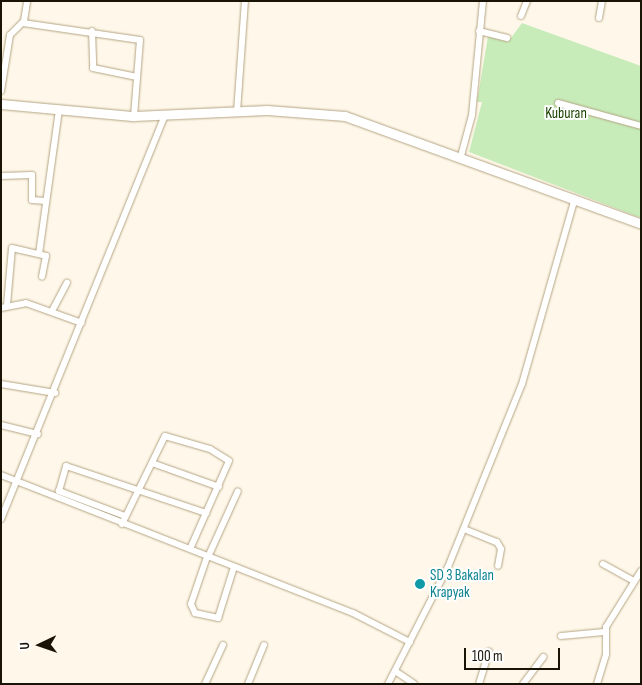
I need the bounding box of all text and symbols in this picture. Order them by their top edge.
park label: Kuburan [545,105,587,123]
place label: SD 3 Bakalan Krapyak [430,566,494,601]
marker: SD 3 Bakalan Krapyak [414,578,426,590]
north arrow [15,620,65,670]
scale bar [467,638,563,670]
text: U [16,642,33,650]
text: 100 m [472,647,503,666]

